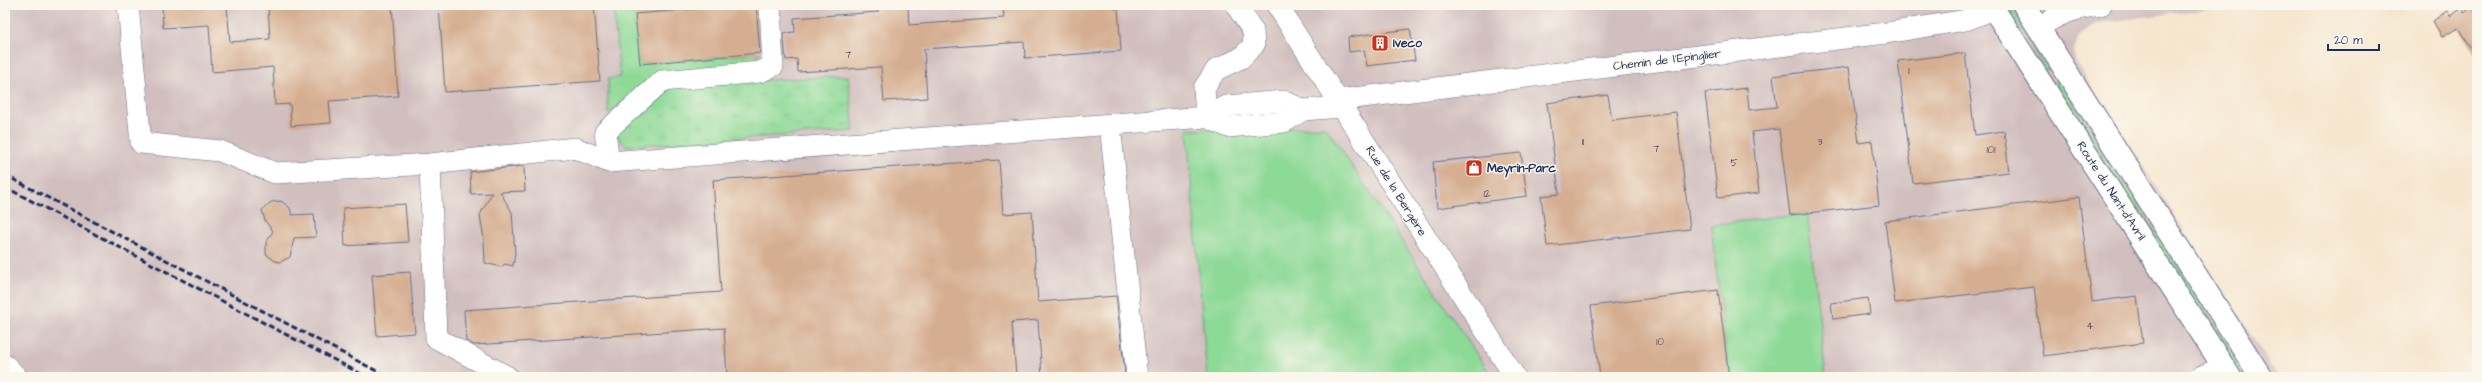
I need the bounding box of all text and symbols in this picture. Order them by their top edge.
scale bar [2328,26,2379,52]
text: 20 m [2334,32,2363,49]
building icon: Iveco [1370,33,1390,53]
place label: Iveco [1393,35,1422,52]
street label: Chemin de l'Epinglier [1612,45,1723,76]
house number: 7 [845,48,851,62]
house number: 1 [1908,64,1910,78]
house number: 11 [1582,135,1585,149]
house number: 3 [1817,135,1823,149]
street label: Route du Nant-d'Avril [2073,138,2150,244]
house number: 7 [1653,142,1659,156]
street label: Rue de la Bergère [1360,143,1431,240]
house number: 101 [1987,143,1996,157]
house number: 5 [1730,156,1738,170]
shop icon: Meyrin-Parc [1464,158,1484,178]
place label: Meyrin-Parc [1487,160,1557,178]
house number: 12 [1483,187,1491,201]
house number: 4 [2087,319,2094,333]
house number: 10 [1656,335,1664,349]

